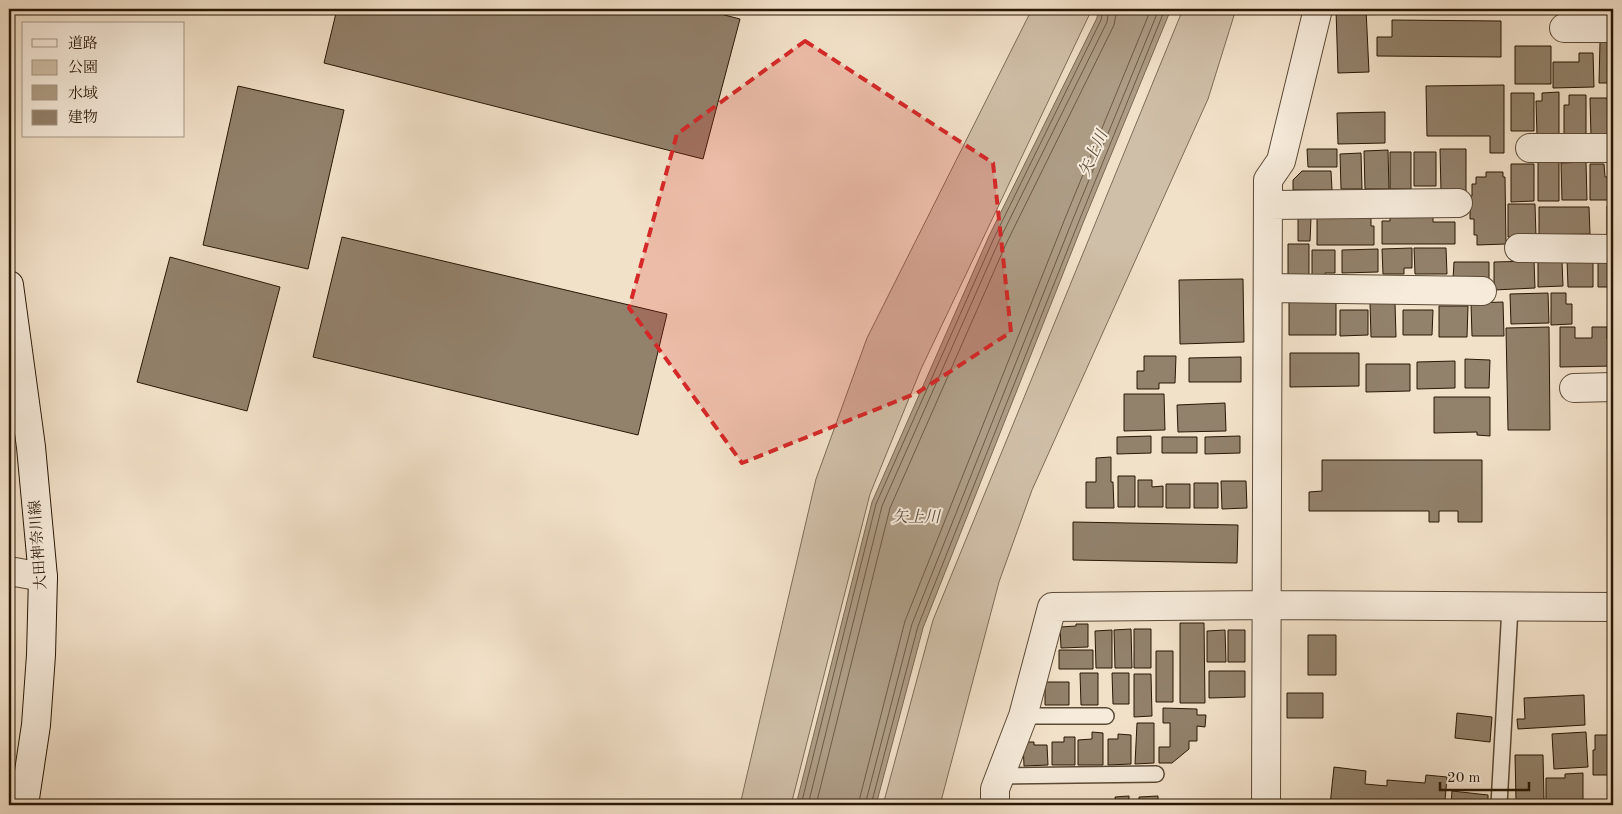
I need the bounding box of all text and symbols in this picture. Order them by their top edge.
legend [22,22,185,138]
text: 道路 [68,35,98,52]
text: 公園 [68,59,98,76]
text: 水域 [68,85,98,102]
text: 建物 [68,109,98,126]
water label: 矢上川 [1075,126,1112,179]
street label: 大田神奈川線 [26,500,50,591]
water label: 矢上川 [892,508,942,526]
scale bar [1440,759,1528,791]
text: 20 m [1447,771,1481,786]

